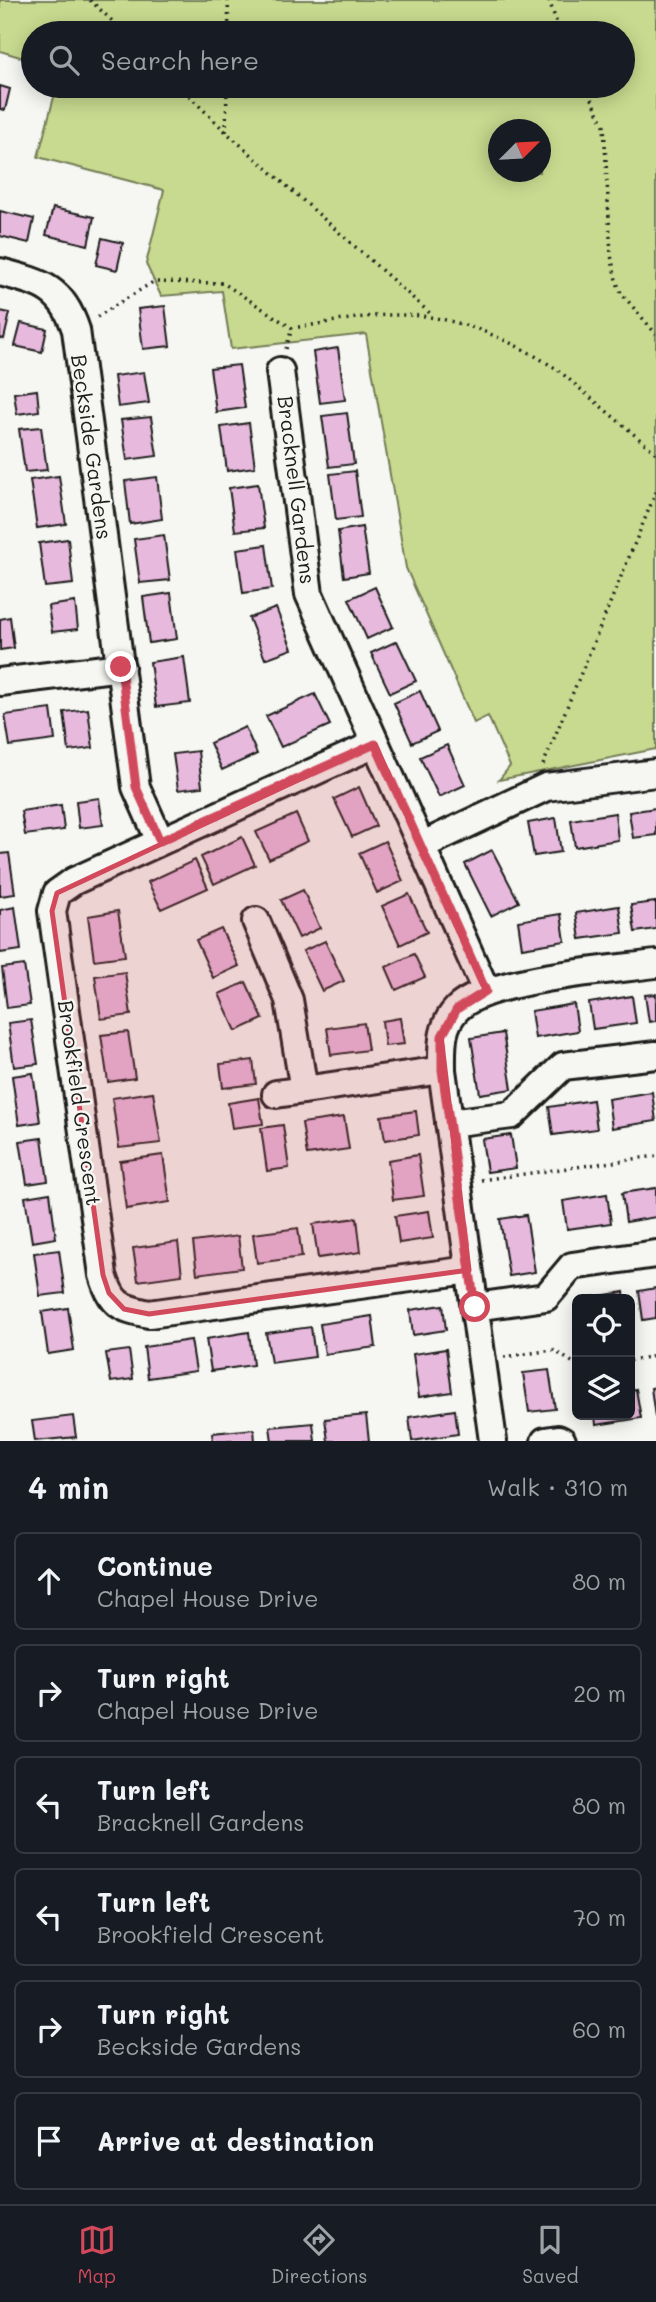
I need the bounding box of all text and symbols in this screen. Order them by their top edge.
search box [21,21,635,98]
icon: search [45,41,83,79]
text: Search here [101,43,259,77]
north arrow [488,119,551,182]
street label: Beckside Gardens [66,353,119,541]
street label: Bracknell Gardens [273,394,322,585]
route end [105,651,136,682]
street label: Brookfield Crescent [53,998,108,1207]
route start [459,1291,490,1322]
map controls [572,1294,635,1420]
button: locate [572,1294,635,1357]
button: layers [572,1357,635,1420]
text: 4 min [28,1467,109,1507]
text: Walk · 310 m [487,1472,628,1502]
text: Continue [97,1549,213,1583]
icon: ahead [30,1562,68,1600]
text: 80 m [572,1566,626,1596]
text: Chapel House Drive [97,1583,318,1613]
text: Turn right [97,1661,230,1695]
icon: right [30,1674,68,1712]
text: 20 m [573,1678,626,1708]
text: Chapel House Drive [97,1695,318,1725]
text: Turn left [97,1773,210,1807]
icon: left [30,1786,68,1824]
text: 80 m [572,1790,626,1820]
text: Bracknell Gardens [97,1807,304,1837]
text: Turn left [97,1885,210,1919]
icon: left [30,1898,68,1936]
text: 70 m [573,1902,626,1932]
text: Brookfield Crescent [97,1919,324,1949]
text: Turn right [97,1997,230,2031]
icon: right [30,2010,68,2048]
text: 60 m [572,2014,626,2044]
text: Beckside Gardens [97,2031,301,2061]
icon: arrive [30,2122,68,2160]
text: Arrive at destination [97,2124,374,2158]
tab: Map [77,2221,116,2288]
tab: Directions [271,2221,367,2288]
tab: Saved [522,2221,579,2288]

